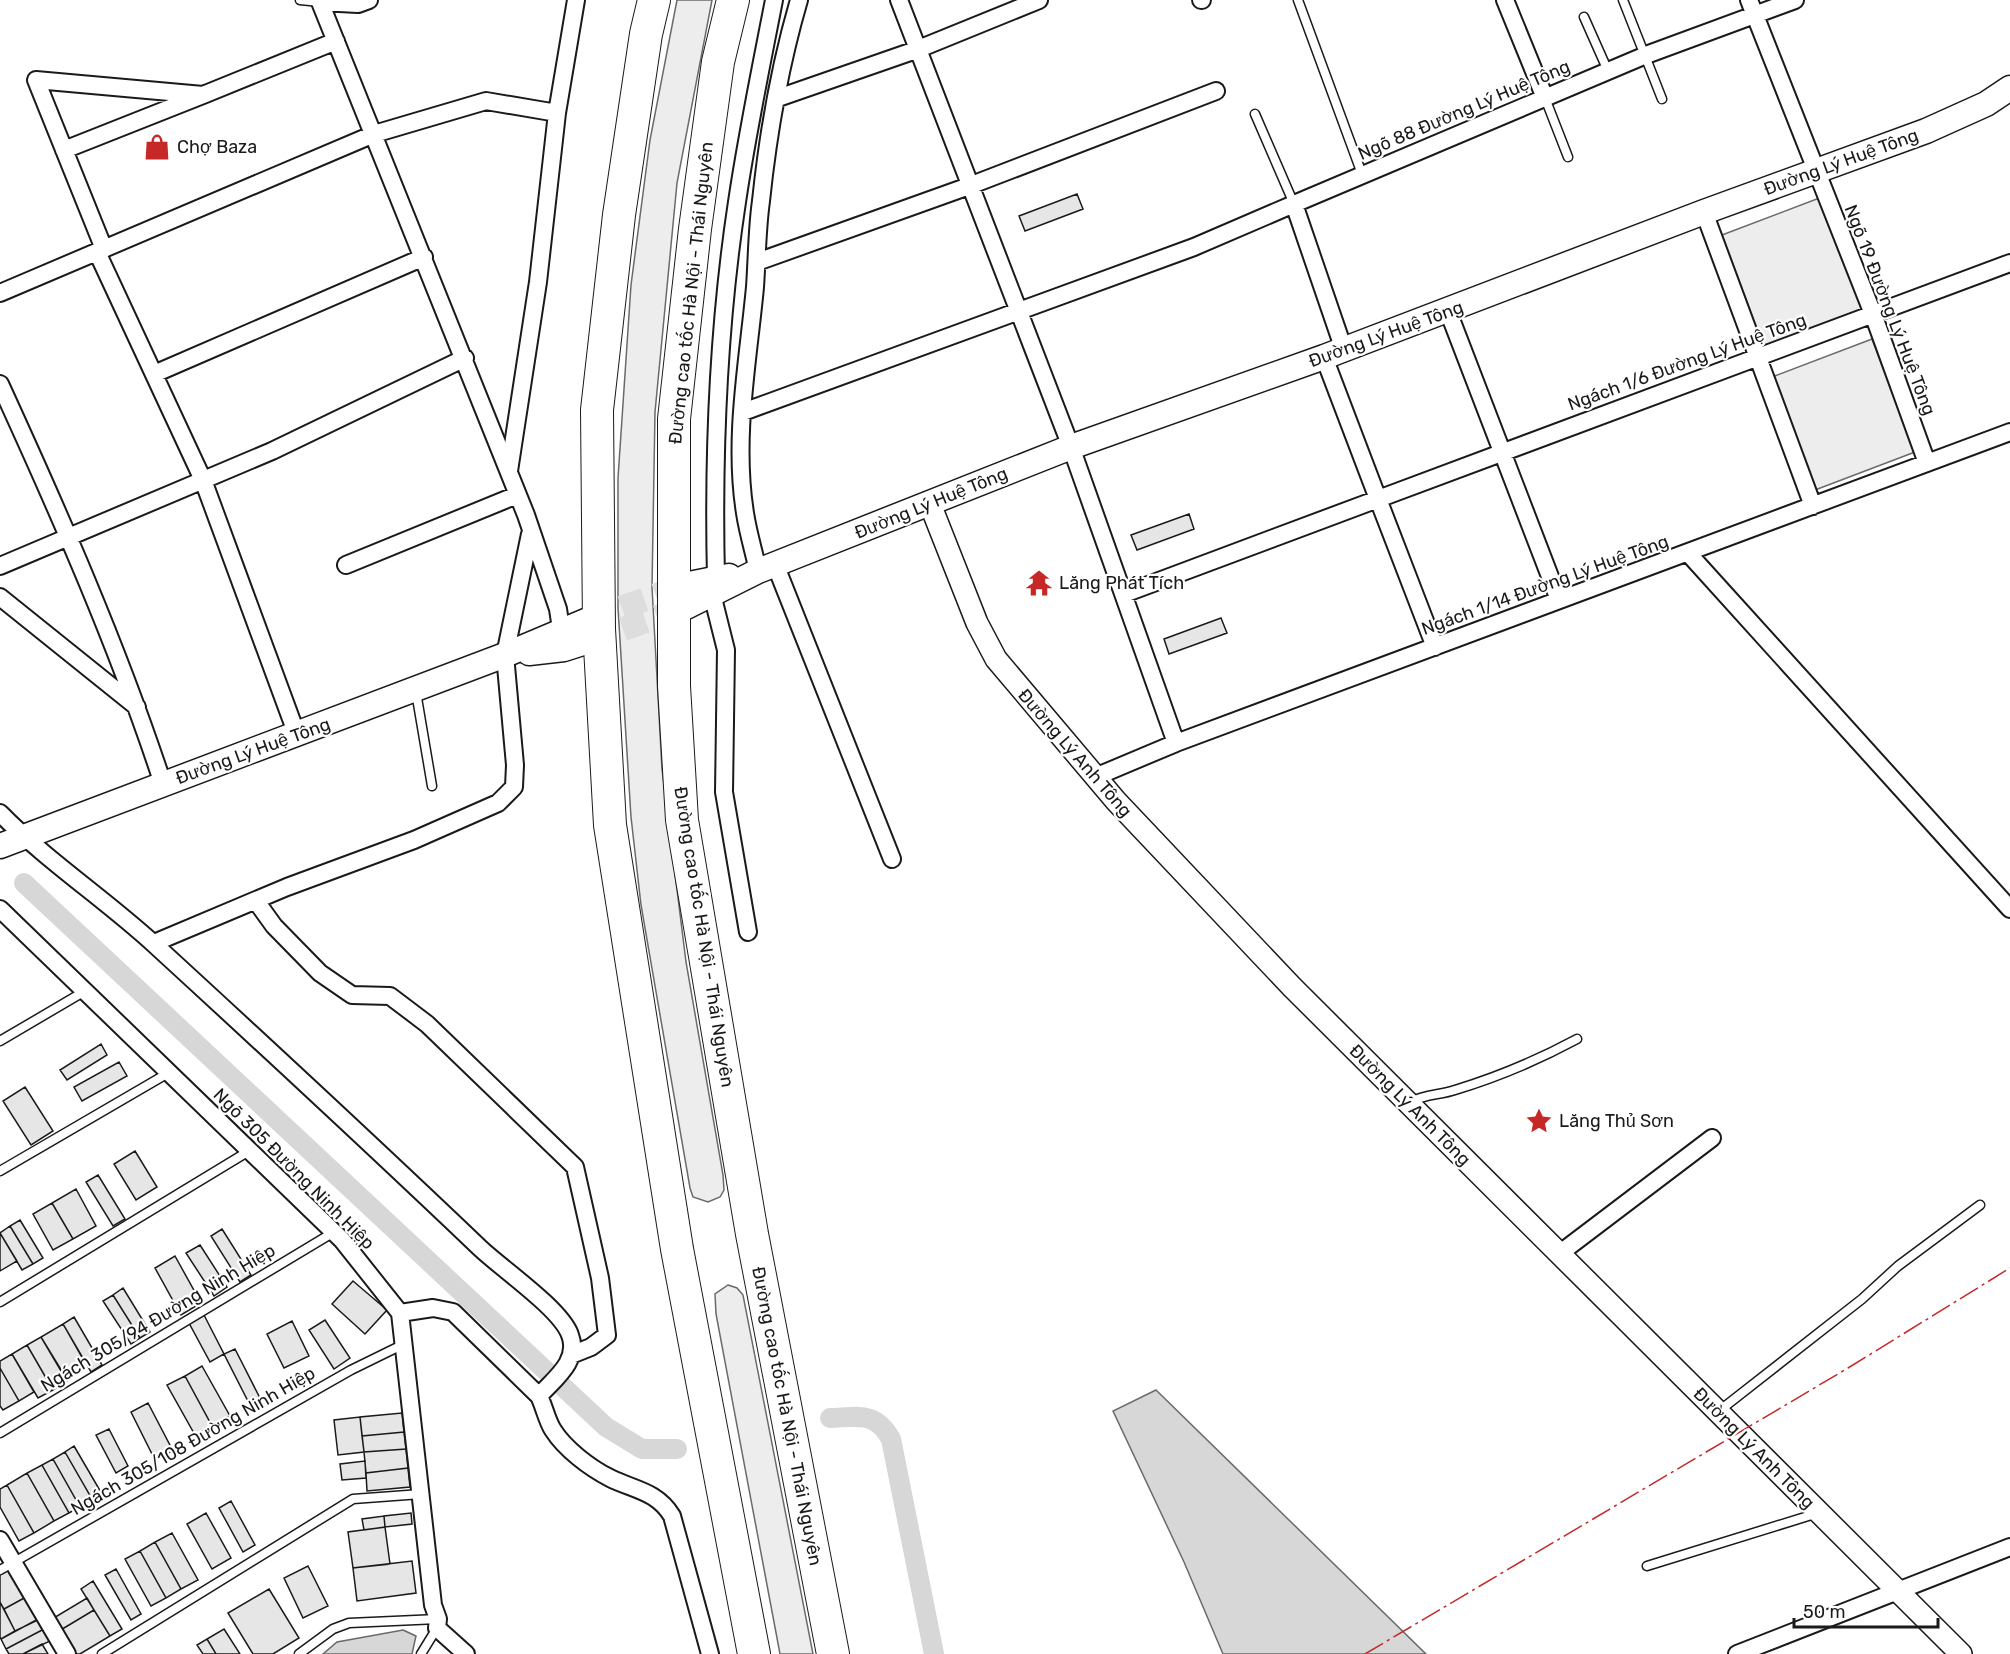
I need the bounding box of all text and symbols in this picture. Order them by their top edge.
street label: Ngõ 88 Đường Lý Huệ Tông [1355,55,1573,165]
street label: Đường Lý Huệ Tông [1761,124,1921,200]
shop icon: Chợ Baza [142,132,172,162]
place label: Chợ Baza [177,136,257,158]
street label: Đường cao tốc Hà Nội - Thái Nguyên [663,141,718,445]
street label: Ngõ 19 Đường Lý Huệ Tông [1840,202,1940,418]
street label: Đường Lý Huệ Tông [1306,296,1466,372]
street label: Ngách 1/6 Đường Lý Huệ Tông [1565,309,1809,415]
street label: Đường Lý Huệ Tông [851,462,1011,544]
street label: Ngách 1/14 Đường Lý Huệ Tông [1419,530,1671,640]
temple icon: Lăng Phát Tích [1024,568,1054,598]
place label: Lăng Phát Tích [1059,572,1184,594]
street label: Đường Lý Anh Tông [1013,684,1137,822]
street label: Đường Lý Huệ Tông [173,713,333,789]
street label: Đường cao tốc Hà Nội - Thái Nguyên [669,785,739,1089]
street label: Đường Lý Anh Tông [1345,1040,1475,1170]
street label: Ngõ 305 Đường Ninh Hiệp [209,1084,379,1254]
place icon: Lăng Thủ Sơn [1524,1106,1554,1136]
place label: Lăng Thủ Sơn [1559,1110,1674,1132]
street label: Ngách 305/94 Đường Ninh Hiệp [37,1239,279,1397]
street label: Đường cao tốc Hà Nội - Thái Nguyên [747,1265,828,1567]
street label: Ngách 305/108 Đường Ninh Hiệp [67,1362,319,1520]
street label: Đường Lý Anh Tông [1689,1383,1819,1513]
scale bar [1794,1591,1938,1629]
text: 50 m [1803,1601,1846,1623]

